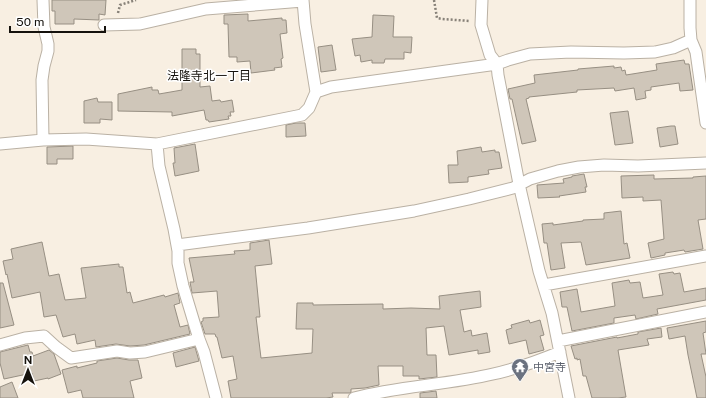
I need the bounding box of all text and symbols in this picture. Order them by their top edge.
scale bar [10,8,105,34]
text: 50 m [16,15,44,29]
district label: 法隆寺北一丁目 [167,69,251,83]
north arrow [8,350,48,390]
text: N [24,354,32,366]
temple icon: 中宮寺 [510,357,530,382]
place label: 中宮寺 [533,361,566,373]

